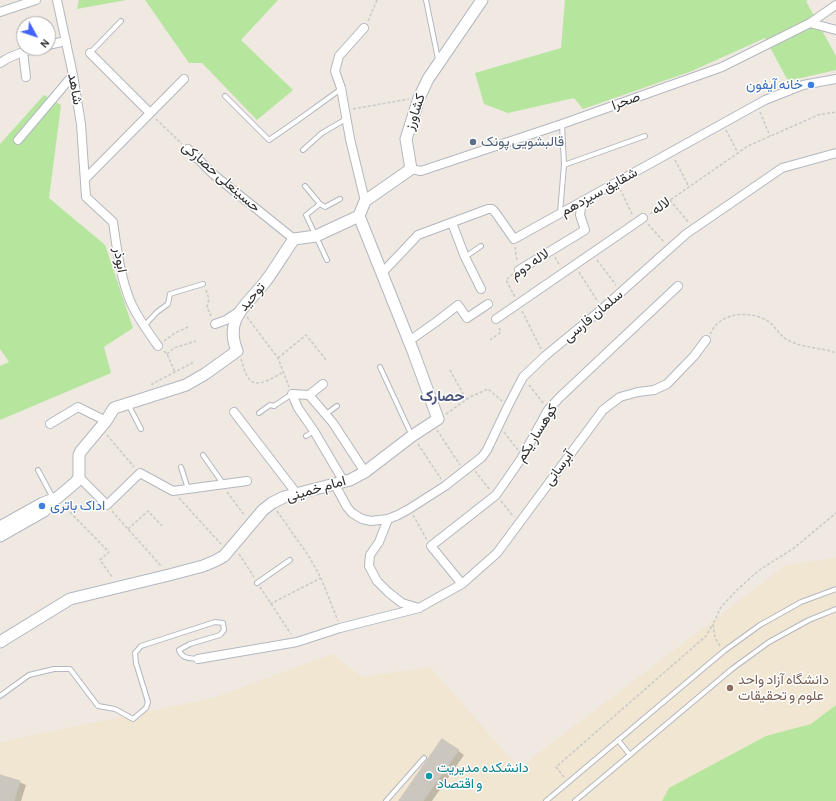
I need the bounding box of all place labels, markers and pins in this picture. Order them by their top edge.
place label: خانه آیفون [746,77,803,93]
marker: خانه آیفون [806,80,816,90]
place label: قالبشویی پونک [481,134,564,150]
marker: قالبشویی پونک [468,137,478,147]
place label: اداک باتری [50,498,105,514]
marker: اداک باتری [37,501,47,511]
place label: دانشگاه آزاد واحد علوم و تحقیقات [738,672,829,704]
marker: دانشگاه آزاد واحد علوم و تحقیقات [725,683,735,693]
place label: دانشکده مدیریت و اقتصاد [437,760,529,792]
marker: دانشکده مدیریت و اقتصاد [424,771,434,781]

